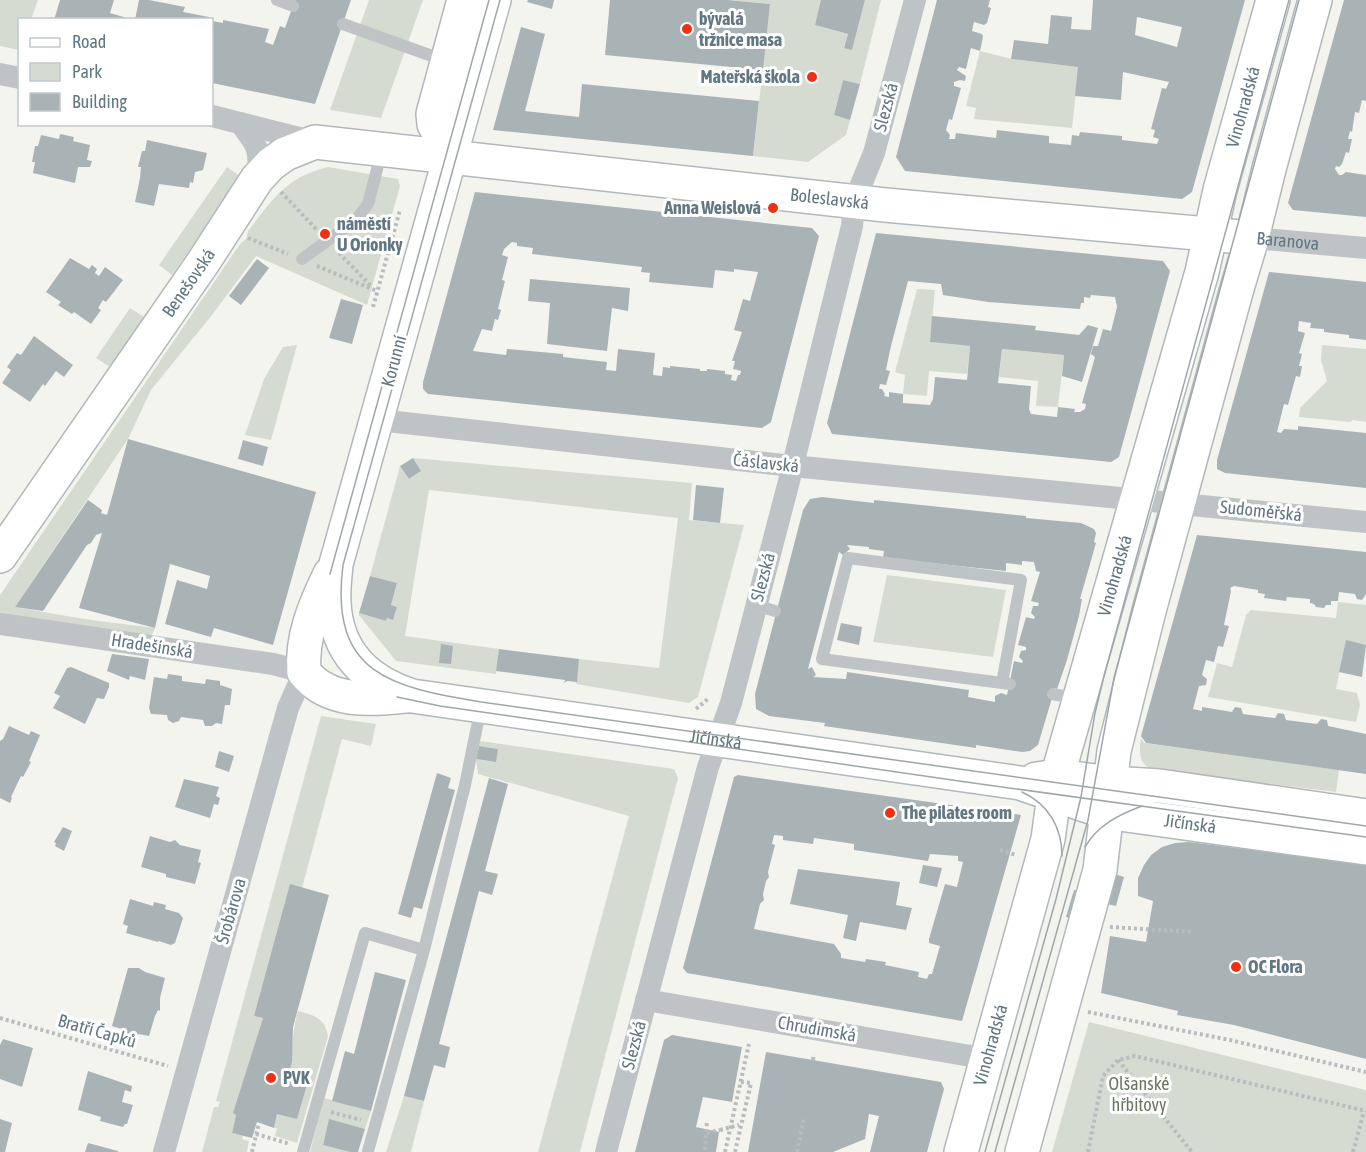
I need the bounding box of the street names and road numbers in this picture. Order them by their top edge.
street label: Vinohradská [1221,64,1264,150]
street label: Slezská [869,80,902,133]
street label: Boleslavská [789,184,870,213]
street label: Baranova [1256,227,1320,254]
street label: Benešovská [157,245,219,321]
street label: Korunní [377,333,410,389]
street label: Čáslavská [732,449,800,476]
street label: Sudoměřská [1219,496,1303,525]
street label: Vinohradská [1093,533,1136,619]
street label: Slezská [746,550,779,603]
street label: Hradešínská [110,629,194,662]
street label: Jičínská [689,725,743,753]
street label: Jičínská [1163,809,1218,837]
street label: Šrobárova [211,876,250,946]
street label: Vinohradská [969,1002,1012,1088]
street label: Bratří Čapků [56,1009,139,1052]
street label: Chrudimská [776,1011,858,1046]
street label: Slezská [617,1018,650,1071]

